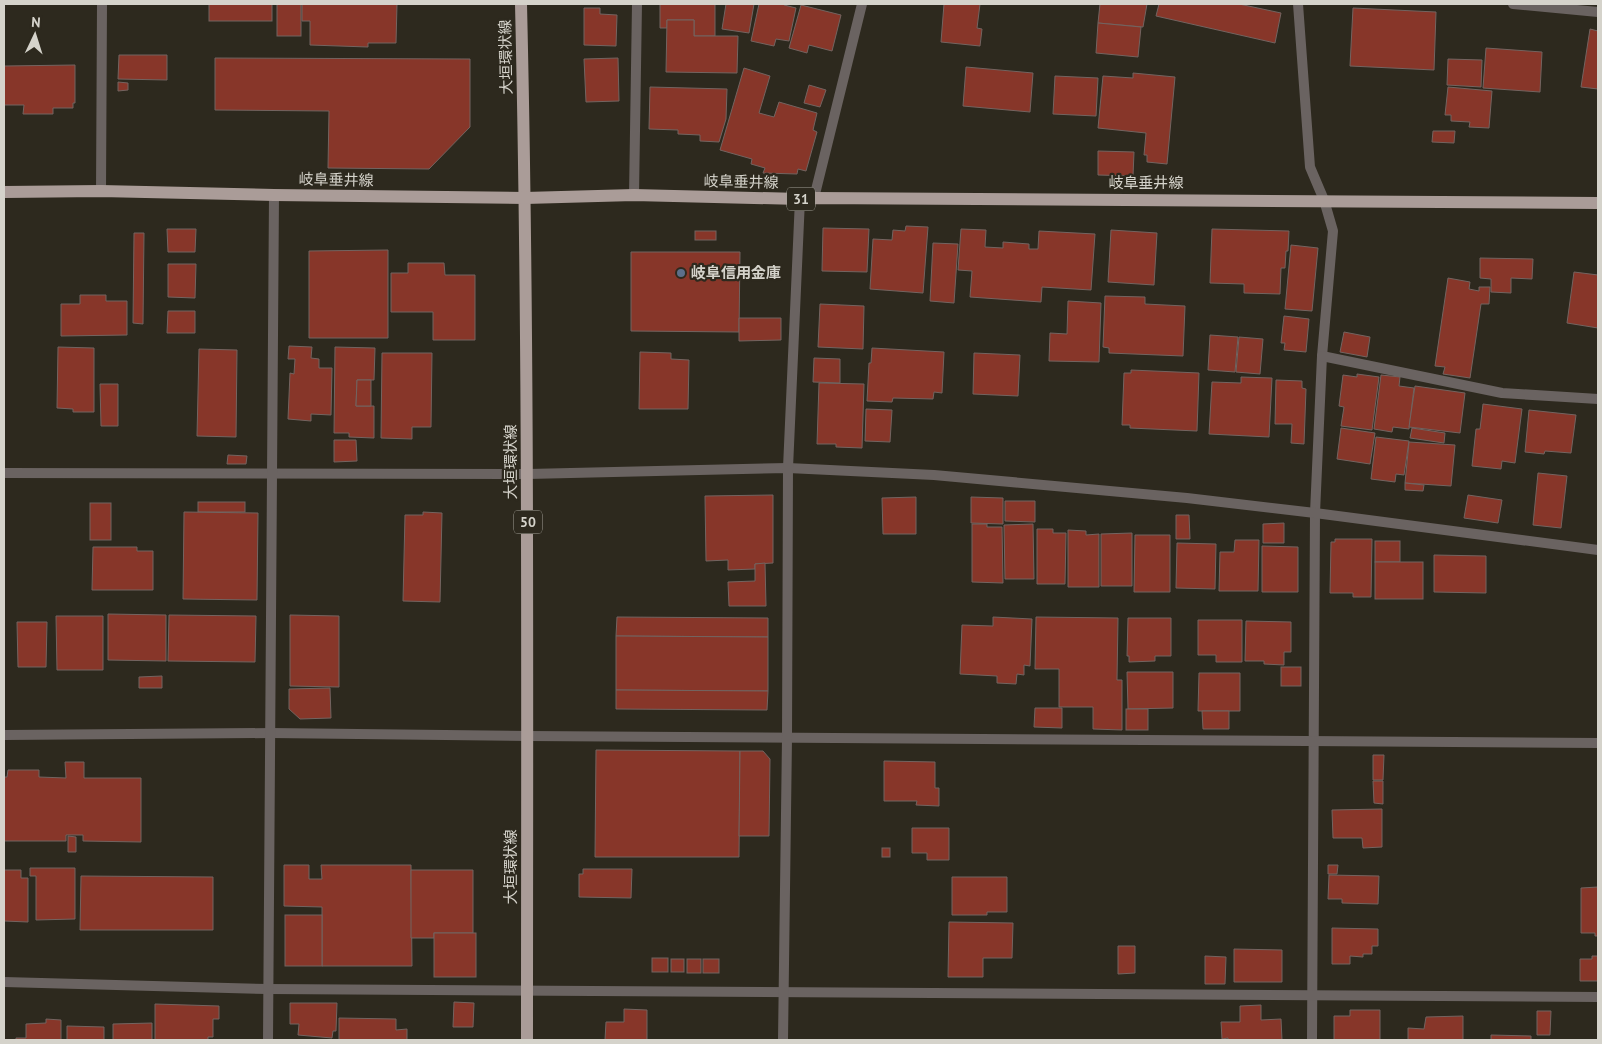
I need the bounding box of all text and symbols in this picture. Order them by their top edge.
north arrow [10,10,60,60]
text: N [31,13,41,31]
street label: 大垣環状線 [495,19,516,95]
street label: 岐阜垂井線 [298,169,374,190]
street label: 岐阜垂井線 [703,171,779,192]
street label: 岐阜垂井線 [1108,173,1184,192]
road number: 31 [787,188,815,210]
place label: 岐阜信用金庫 [691,263,781,282]
marker: 岐阜信用金庫 [675,267,687,279]
street label: 大垣環状線 [501,424,520,500]
road number: 50 [514,511,542,534]
street label: 大垣環状線 [501,829,520,905]

